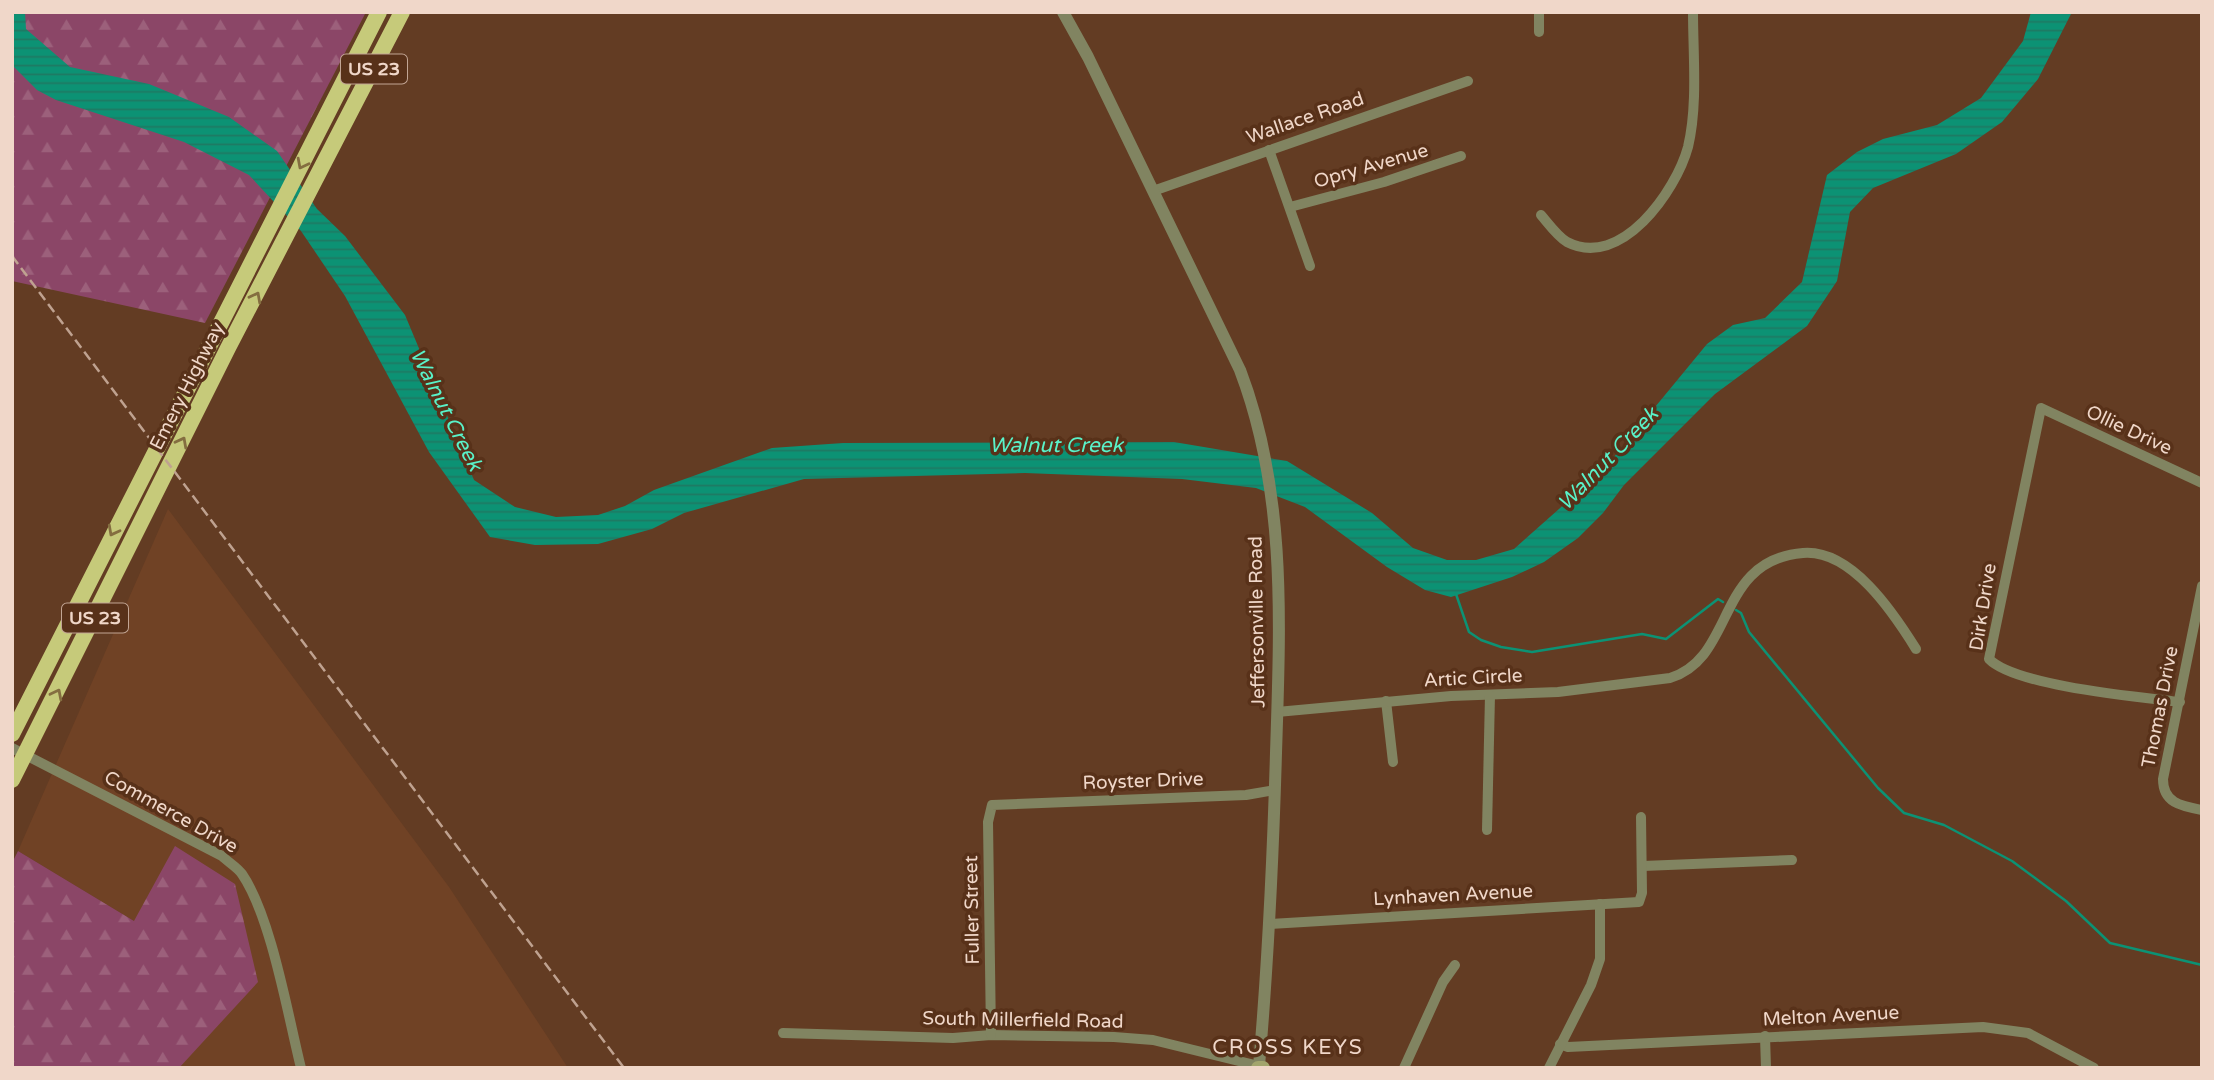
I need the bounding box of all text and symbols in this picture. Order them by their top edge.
road number: US 23 [341,55,407,84]
street label: Wallace Road [1243,88,1367,148]
street label: Opry Avenue [1311,139,1431,193]
one-way arrow [296,157,310,169]
one-way arrow [248,292,261,304]
street label: Emery Highway [145,318,229,454]
water label: Walnut Creek [404,345,488,477]
water label: Walnut Creek [1553,401,1665,516]
street label: Ollie Drive [2083,401,2175,459]
water label: Walnut Creek [989,433,1124,458]
one-way arrow [174,437,188,450]
one-way arrow [108,524,121,537]
street label: Jeffersonville Road [1245,536,1269,708]
street label: Dirk Drive [1965,562,2001,652]
road number: US 23 [62,604,128,632]
street label: Thomas Drive [2137,644,2183,770]
street label: Artic Circle [1423,664,1523,692]
one-way arrow [48,688,62,701]
street label: Commerce Drive [100,766,242,858]
street label: Royster Drive [1082,768,1204,794]
street label: Fuller Street [960,855,984,965]
street label: Lynhaven Avenue [1373,880,1533,910]
street label: Melton Avenue [1762,1001,1900,1031]
street label: South Millerfield Road [922,1007,1124,1033]
district label: CROSS KEYS [1212,1035,1364,1060]

